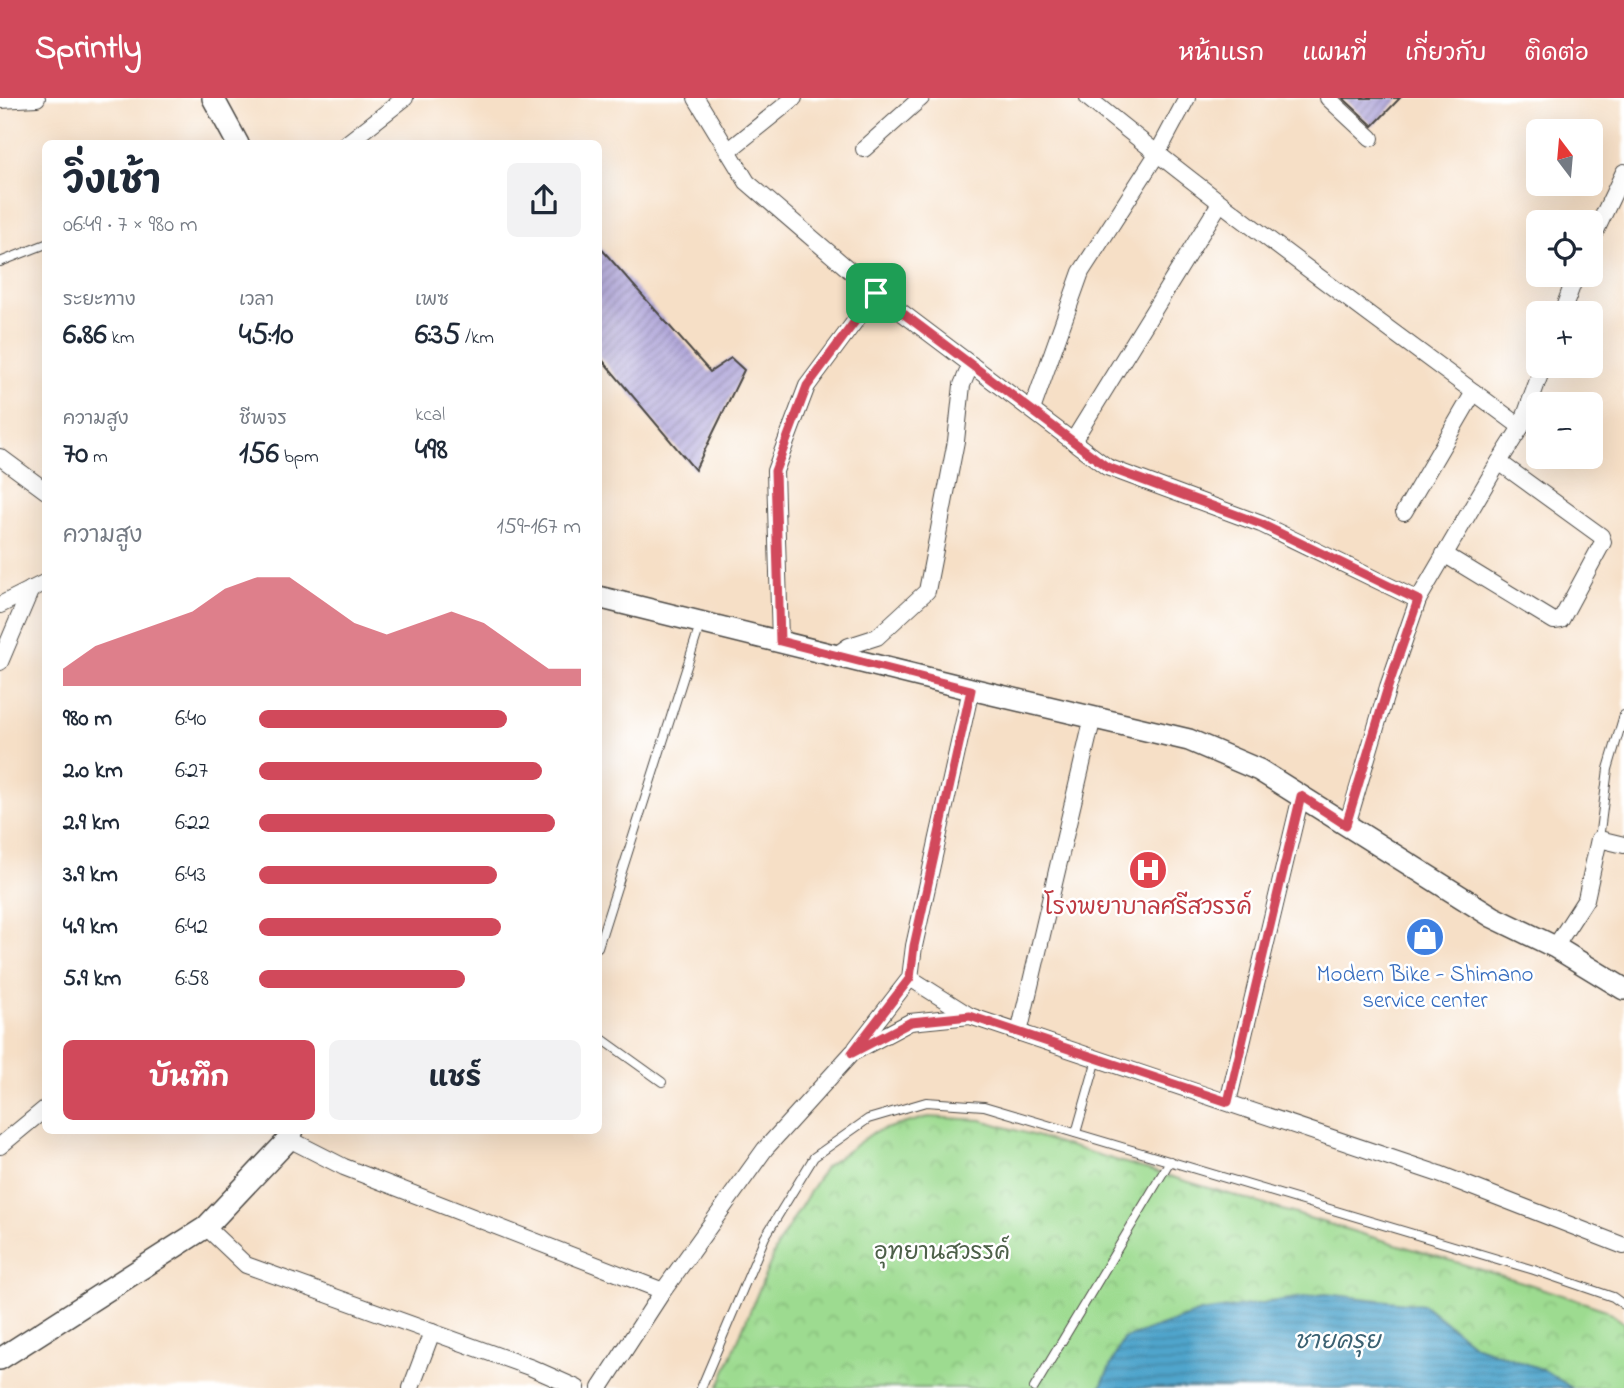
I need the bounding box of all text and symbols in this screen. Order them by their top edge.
text: Sprintly [35,25,142,73]
text: หน้าแรก [1179,37,1264,72]
text: แผนที่ [1302,37,1367,72]
text: เกี่ยวกับ [1405,37,1487,72]
text: ติดต่อ [1525,37,1589,72]
north arrow [1526,119,1603,196]
map controls [1526,119,1603,469]
text: วิ่งเช้า [63,155,161,211]
button: share [507,163,581,237]
text: 06:49 · 7 × 980 m [63,209,198,242]
button: locate [1526,210,1603,287]
pin [846,263,906,323]
icon: arrive [857,274,895,312]
text: ระยะทาง [63,287,136,314]
text: เวลา [239,287,274,314]
text: เพซ [415,287,449,314]
button: + [1526,301,1603,378]
text: 6.86 [63,314,107,358]
text: 45:10 [239,314,294,358]
text: 6:35 [415,314,460,358]
text: km [107,325,135,352]
text: /km [460,325,494,352]
button: − [1526,392,1603,469]
text: kcal [415,402,445,429]
text: ความสูง [63,406,129,433]
text: ชีพจร [239,406,287,433]
text: 498 [415,429,448,473]
text: 70 [63,433,88,477]
text: 156 [239,433,279,477]
text: m [88,444,108,471]
text: bpm [279,444,319,471]
text: 159–167 m [496,511,581,544]
text: ความสูง [63,520,142,553]
text: 980 m [63,703,112,736]
text: 6:40 [175,703,207,736]
text: 2.0 km [63,755,123,788]
text: 6:27 [175,755,208,788]
text: 2.9 km [63,807,120,840]
text: 6:22 [175,807,210,840]
hospital icon: โรงพยาบาลศรีสวรรค์ [1127,849,1169,891]
text: 3.9 km [63,859,118,892]
text: 6:43 [175,859,206,892]
place label: โรงพยาบาลศรีสวรรค์ [1044,890,1252,925]
text: 4.9 km [63,911,118,944]
text: 6:42 [175,911,208,944]
shop icon: Modern Bike - Shimano service center [1404,916,1446,958]
place label: Modern Bike - Shimano service center [1317,959,1533,1018]
text: 5.9 km [63,963,121,996]
text: 6:58 [175,963,209,996]
button: บันทึก [63,1040,315,1120]
button: แชร์ [329,1040,581,1120]
park label: อุทยานสวรรค์ [874,1235,1010,1270]
water label: ชายครุย [1294,1325,1382,1360]

